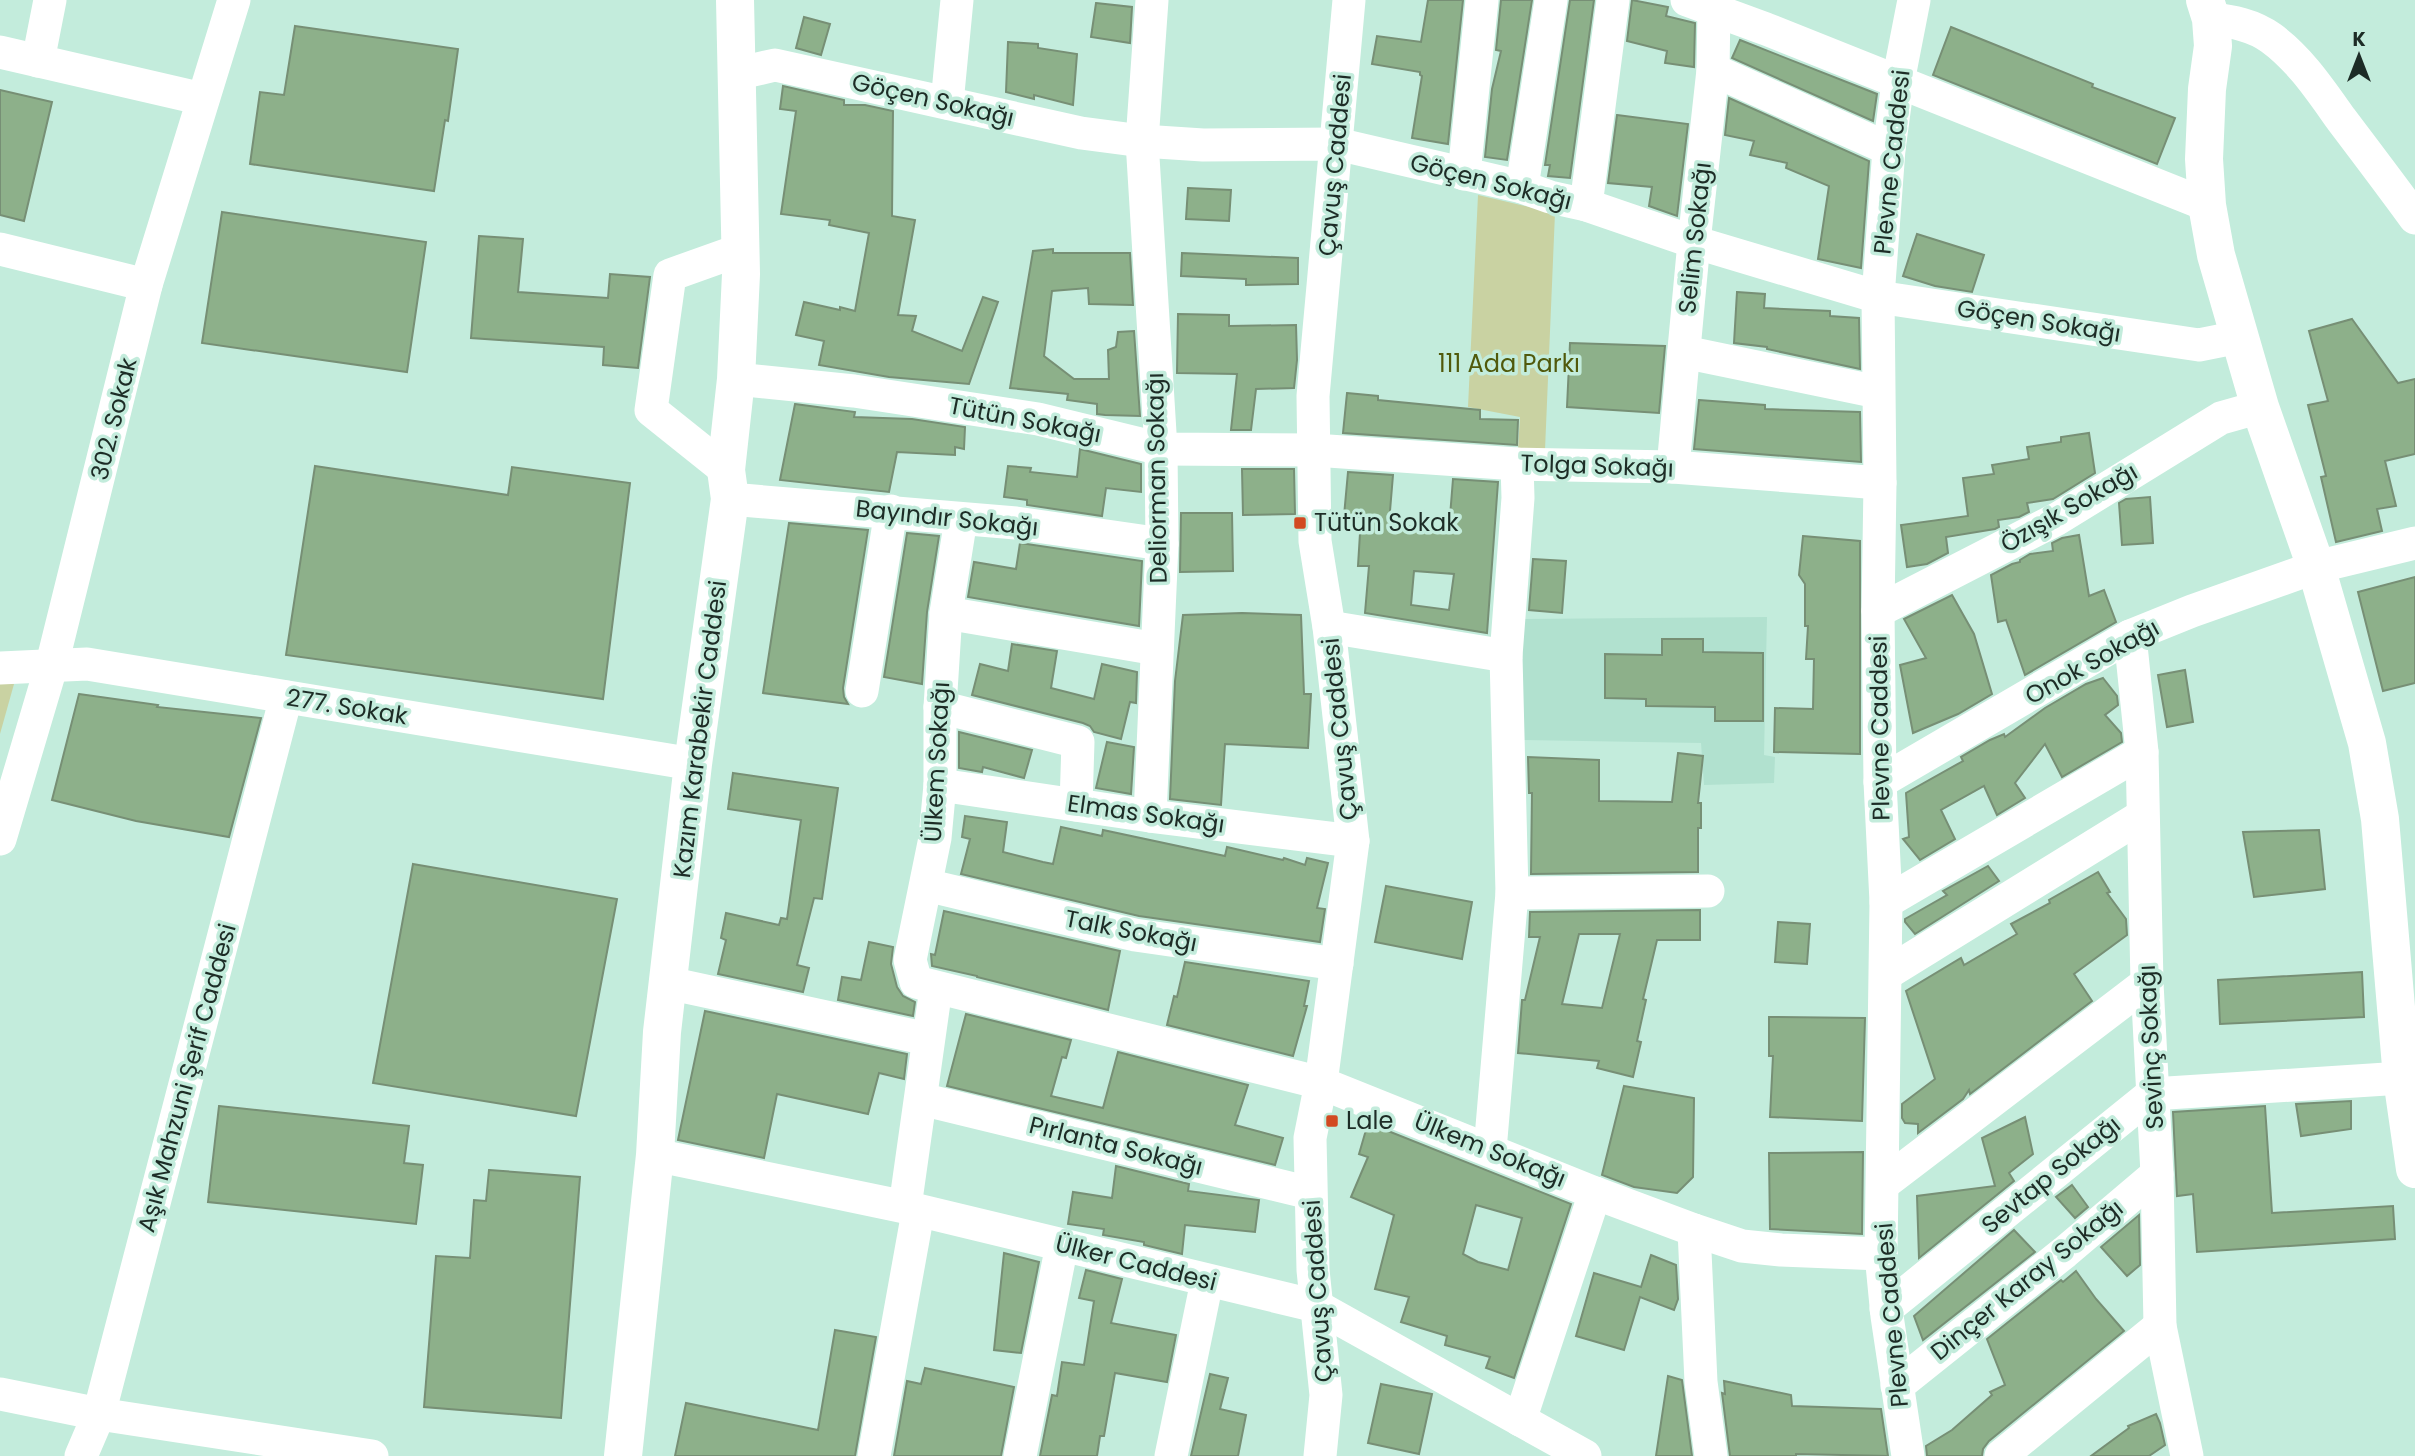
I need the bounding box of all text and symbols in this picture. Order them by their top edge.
north arrow [2324,21,2394,91]
text: K [2352,26,2366,53]
street label: Göçen Sokağı [849,65,1017,134]
street label: Plevne Caddesi [1865,68,1918,256]
street label: Çavuş Caddesi [1310,72,1359,258]
street label: Göçen Sokağı [1407,145,1575,218]
street label: Selim Sokağı [1670,161,1719,315]
street label: Göçen Sokağı [1955,291,2123,350]
park label: 111 Ada Parkı [1438,347,1580,380]
street label: 302. Sokak [82,354,145,483]
street label: Deliorman Sokağı [1138,372,1175,584]
street label: Tütün Sokağı [946,389,1104,450]
street label: Tolga Sokağı [1520,446,1674,485]
street label: Özışık Sokağı [1994,455,2143,560]
street label: Bayındır Sokağı [854,492,1040,543]
place label: Tütün Sokak [1314,506,1459,539]
marker: Tütün Sokak [1292,515,1308,531]
street label: Kazım Karabekir Caddesi [665,578,734,880]
street label: Onok Sokağı [2019,611,2165,712]
street label: Plevne Caddesi [1861,635,1898,821]
street label: Çavuş Caddesi [1314,636,1365,822]
street label: 277. Sokak [284,681,410,732]
street label: Ülkem Sokağı [916,681,957,843]
street label: Elmas Sokağı [1065,786,1227,841]
street label: Talk Sokağı [1062,902,1200,959]
street label: Aşık Mahzuni Şerif Caddesi [129,920,244,1236]
street label: Sevinç Sokağı [2130,964,2171,1130]
place label: Lale [1346,1104,1393,1137]
street label: Ülkem Sokağı [1410,1104,1571,1195]
street label: Pırlanta Sokağı [1026,1108,1206,1183]
street label: Sevtap Sokağı [1974,1108,2127,1241]
marker: Lale [1324,1113,1340,1129]
street label: Dinçer Karay Sokağı [1923,1192,2130,1368]
street label: Çavuş Caddesi [1295,1199,1340,1383]
street label: Plevne Caddesi [1867,1221,1916,1409]
street label: Ülker Caddesi [1052,1227,1220,1299]

